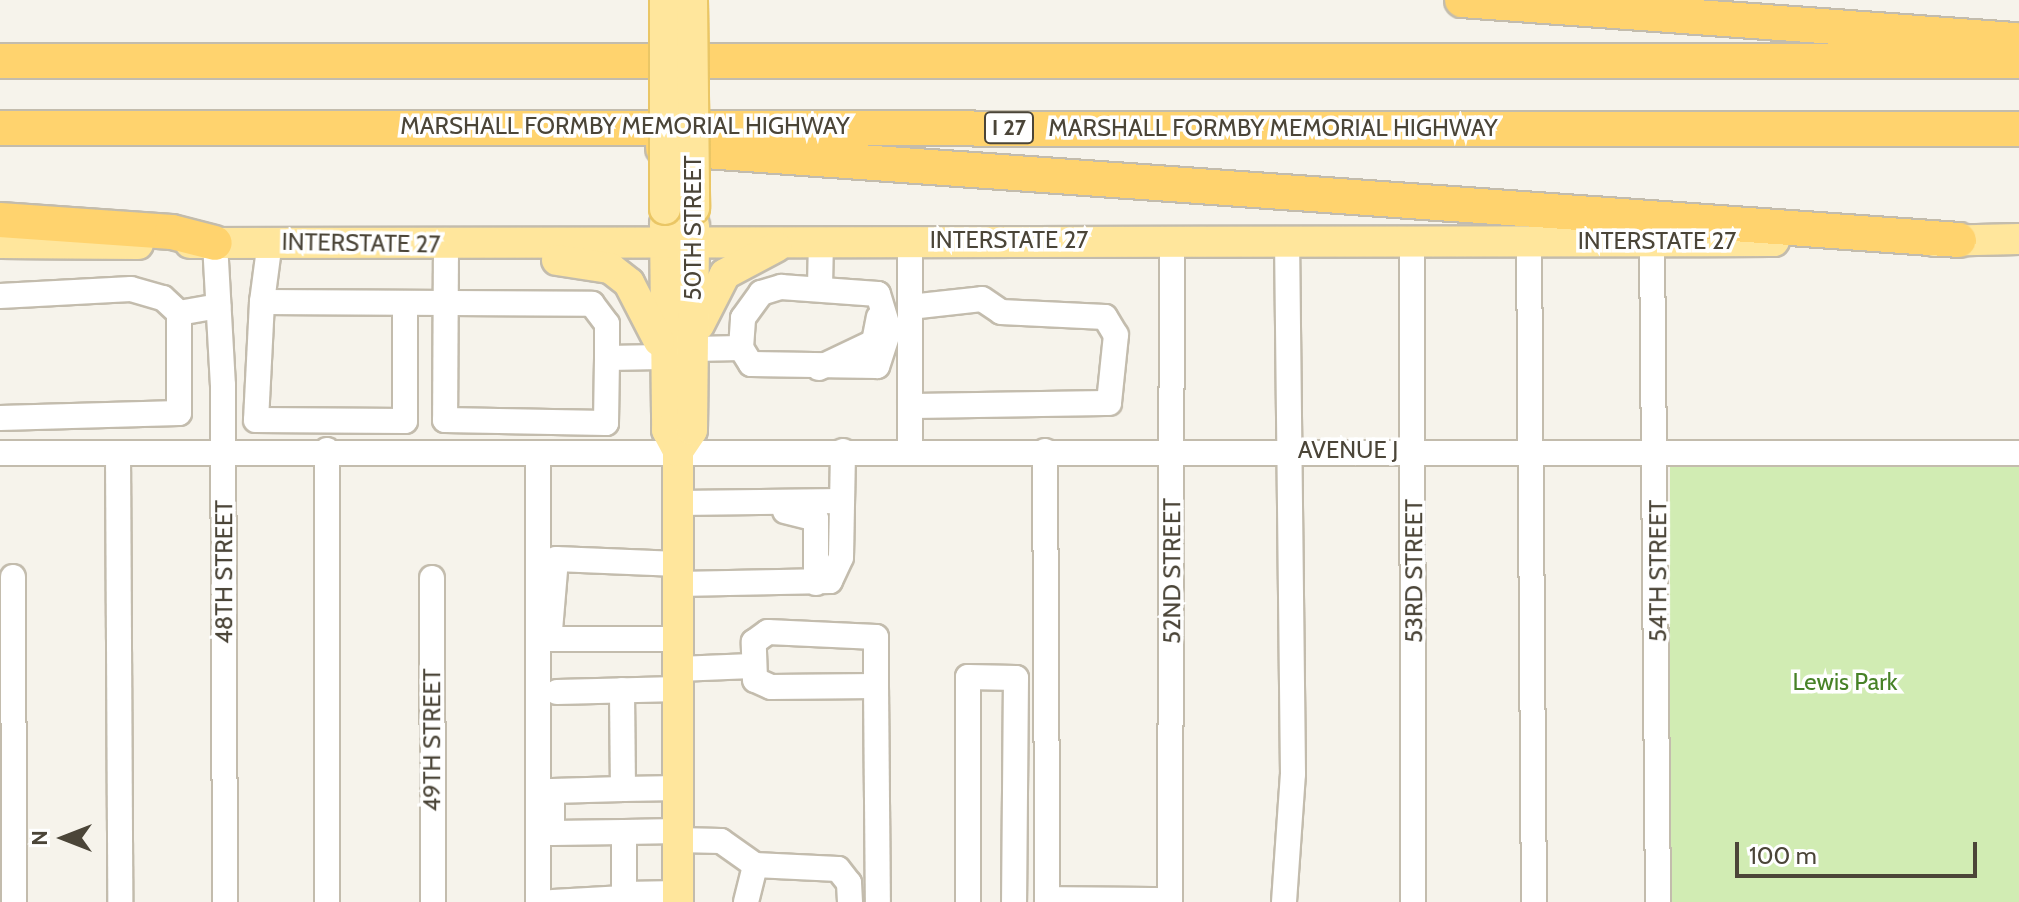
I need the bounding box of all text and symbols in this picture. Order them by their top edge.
road number: I 27 [983,110,1035,146]
street label: MARSHALL FORMBY MEMORIAL HIGHWAY [400,112,850,140]
street label: MARSHALL FORMBY MEMORIAL HIGHWAY [1048,114,1498,142]
street label: 50TH STREET [679,155,707,301]
street label: INTERSTATE 27 [930,226,1088,254]
street label: INTERSTATE 27 [281,227,441,259]
street label: INTERSTATE 27 [1578,227,1736,255]
street label: AVENUE J [1298,436,1398,464]
street label: 52ND STREET [1158,498,1186,644]
street label: 53RD STREET [1400,499,1428,643]
street label: 48TH STREET [210,500,238,644]
street label: 54TH STREET [1644,500,1672,642]
street label: 49TH STREET [418,668,446,812]
park label: Lewis Park [1792,668,1898,696]
north arrow [24,798,104,878]
scale bar [1739,826,1981,876]
text: N [26,830,53,846]
text: 100 m [1749,841,1817,870]

